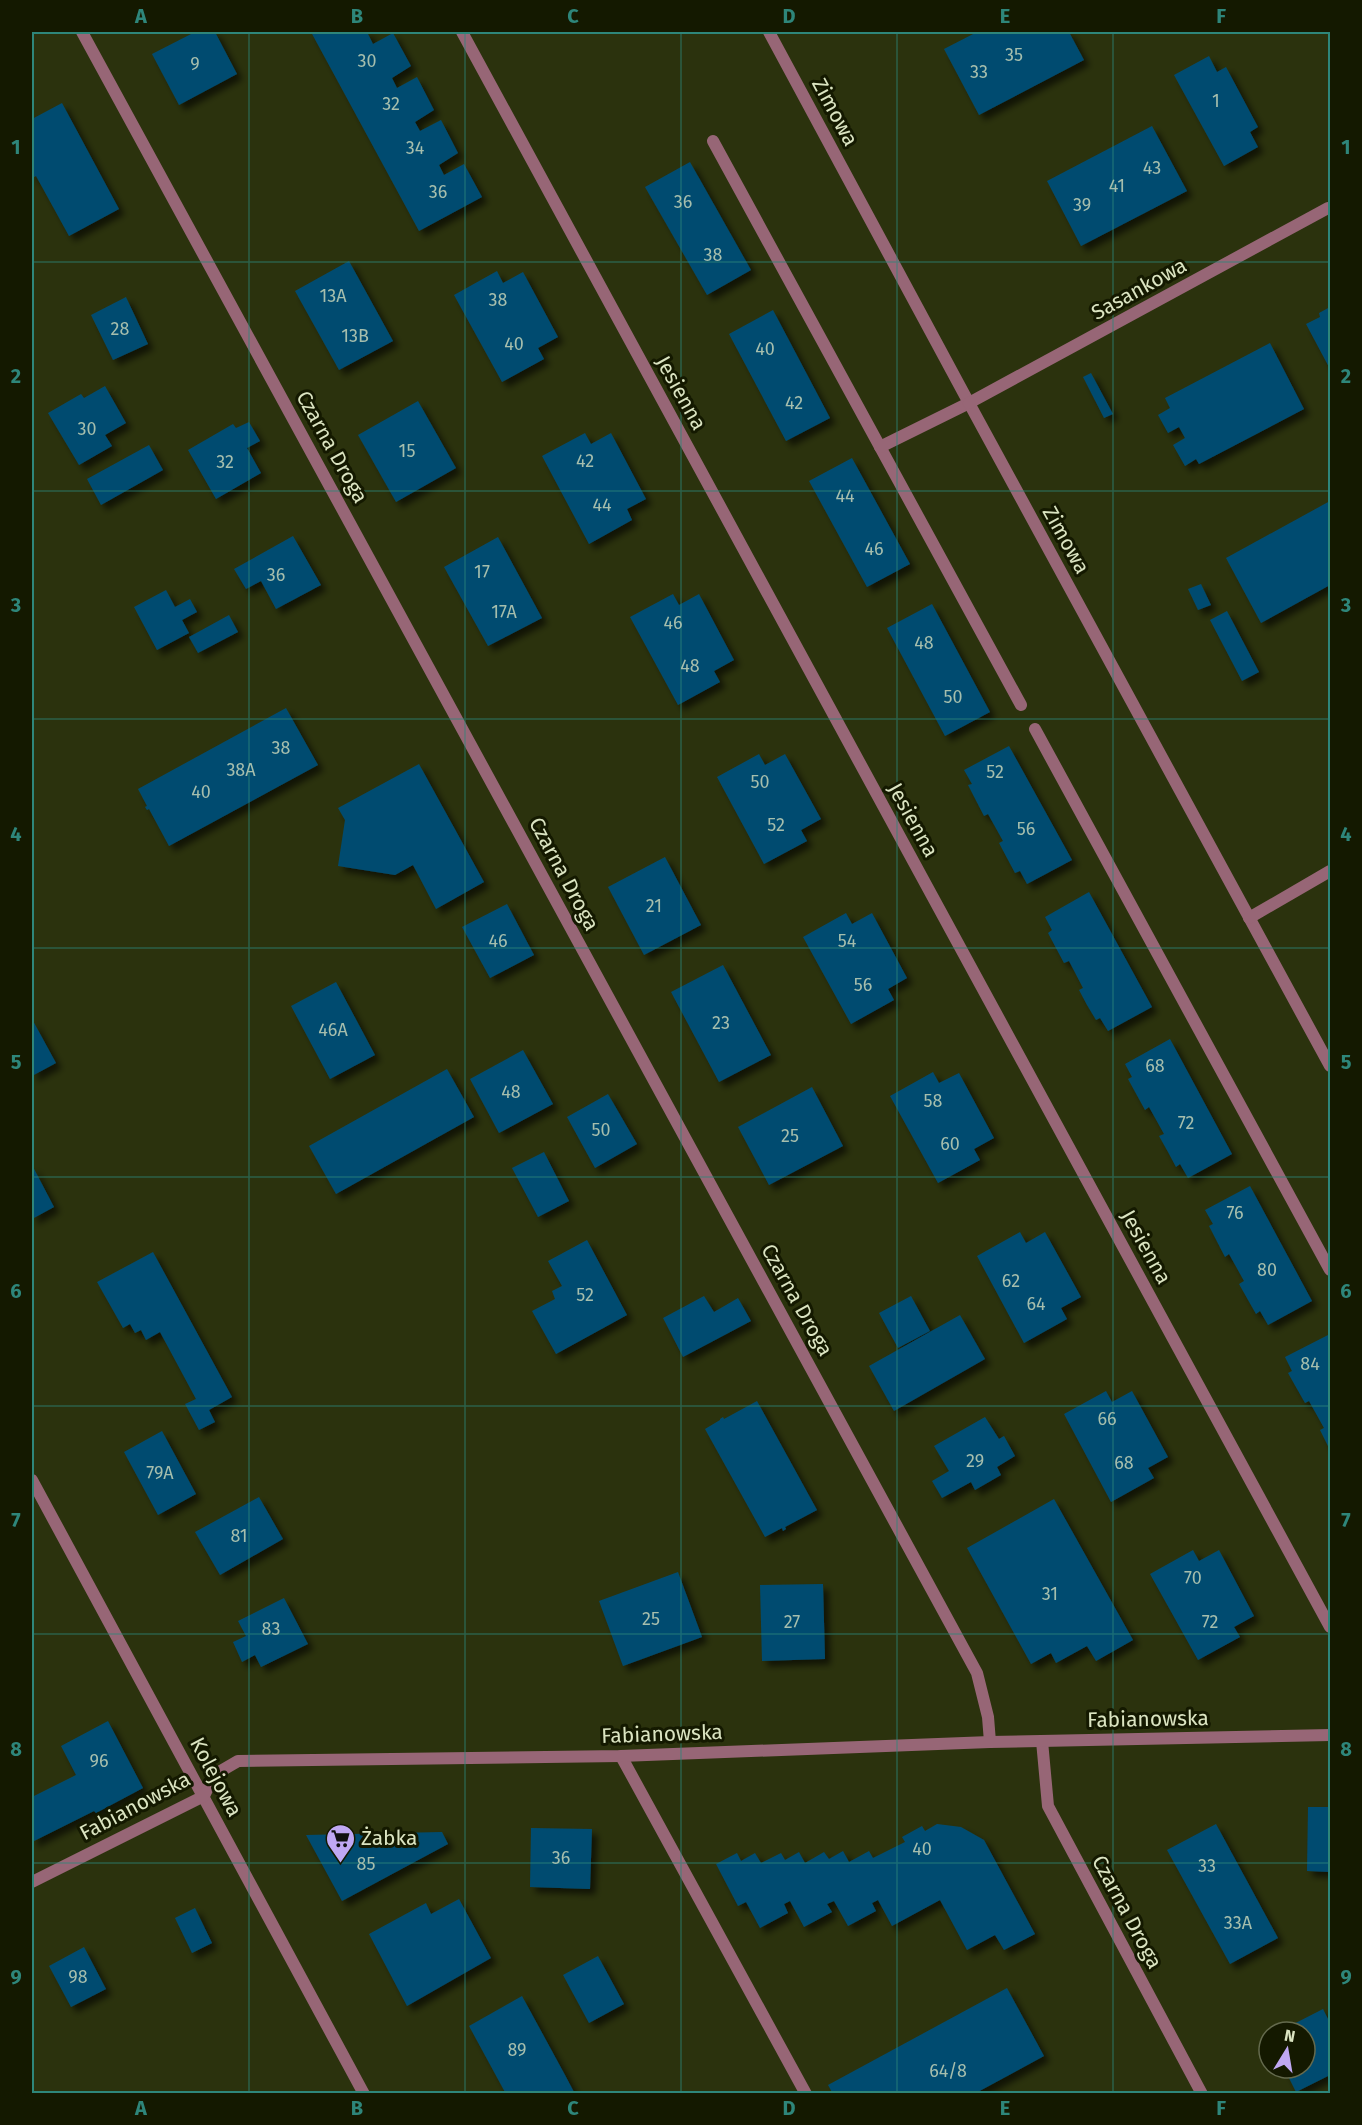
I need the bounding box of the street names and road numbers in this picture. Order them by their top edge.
street label: Zimowa [806,74,864,150]
street label: Sasankowa [1087,252,1191,326]
street label: Jesienna [650,351,712,435]
street label: Czarna Droga [290,386,374,508]
street label: Zimowa [1037,502,1095,578]
street label: Jesienna [882,778,944,862]
street label: Czarna Droga [523,813,605,935]
street label: Jesienna [1115,1205,1177,1289]
street label: Czarna Droga [755,1239,839,1361]
street label: Fabianowska [1087,1705,1209,1733]
street label: Fabianowska [601,1719,723,1749]
street label: Kolejowa [184,1733,248,1821]
street label: Fabianowska [75,1766,195,1846]
street label: Czarna Droga [1086,1851,1168,1973]

